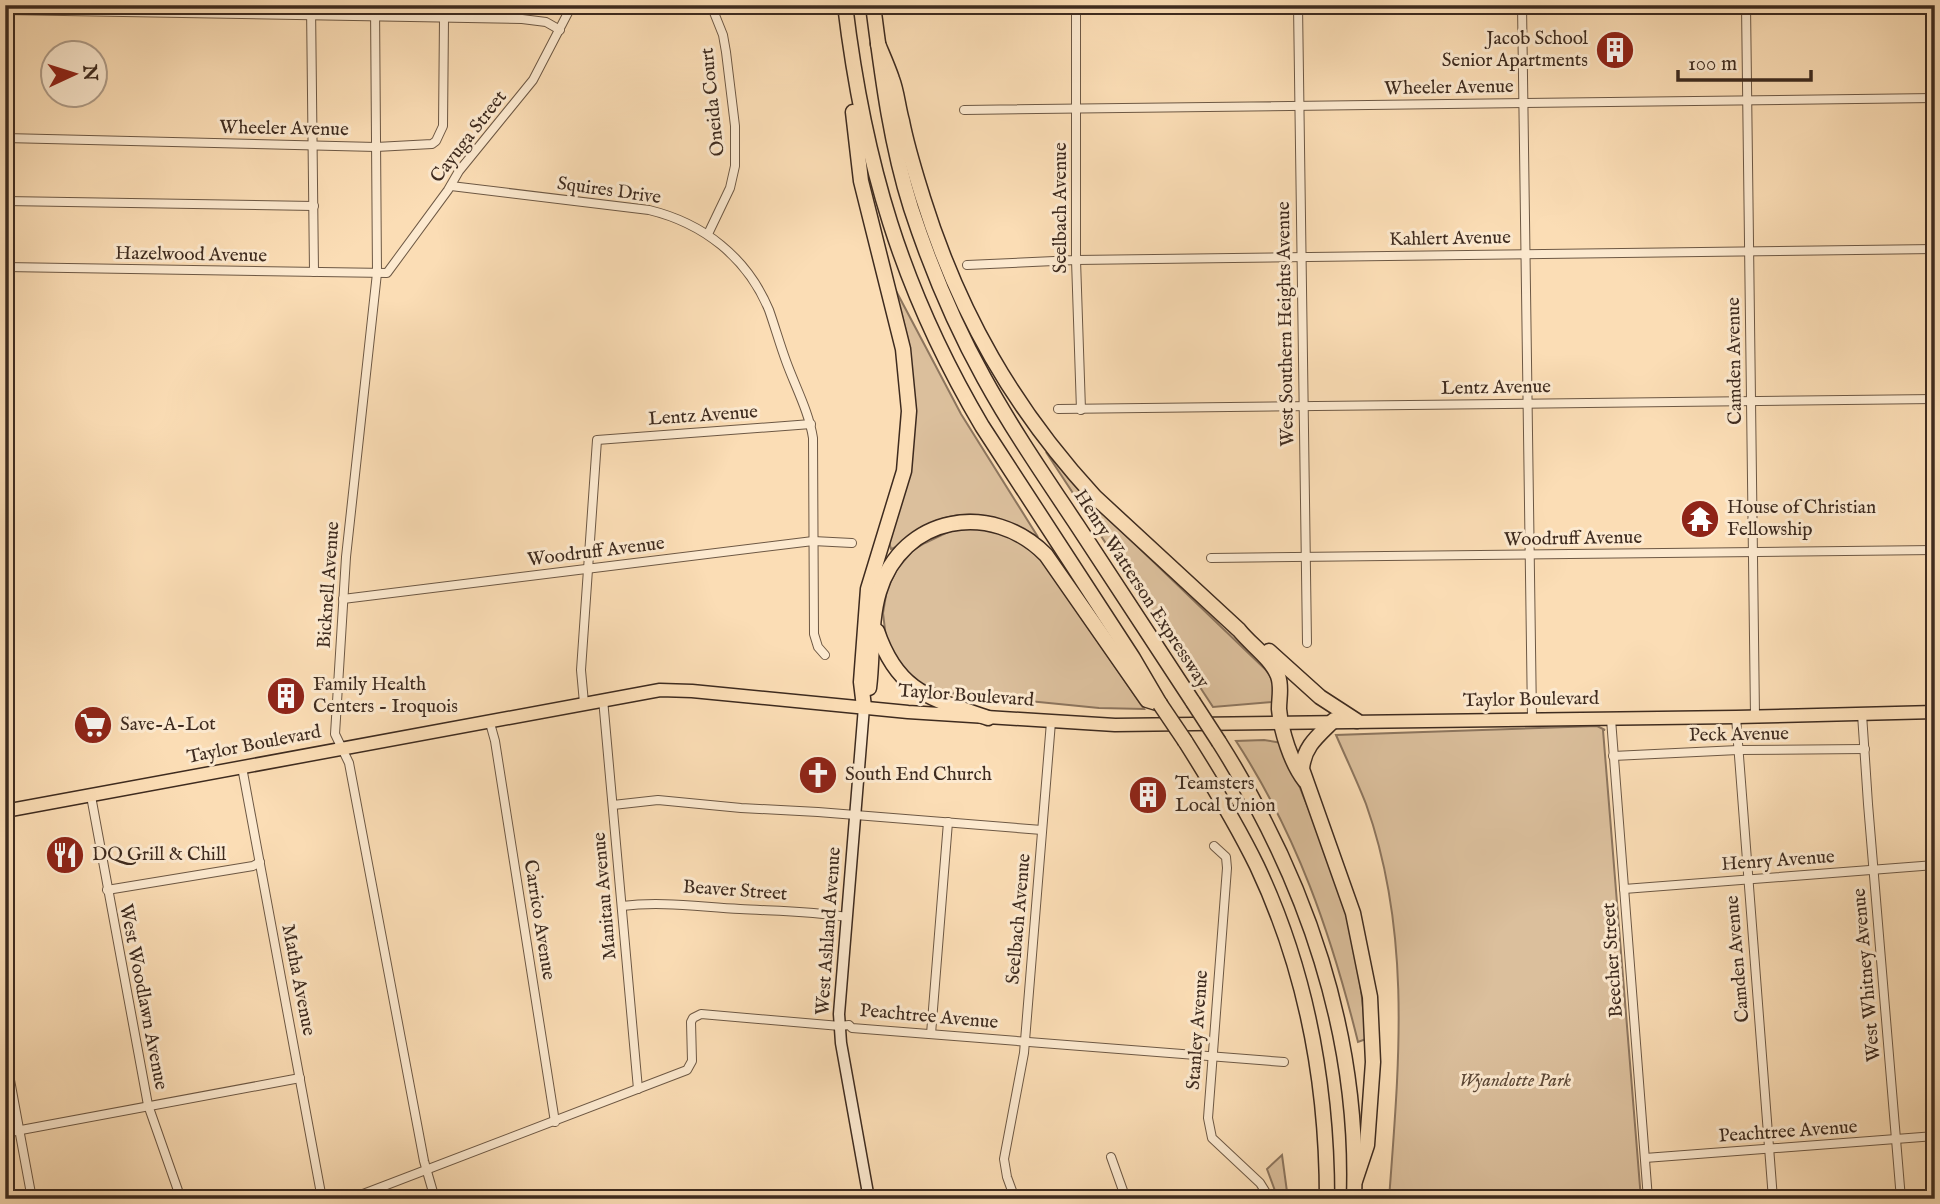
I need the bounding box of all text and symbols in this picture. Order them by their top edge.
place label: Jacob School Senior Apartments [1442,27,1589,73]
building icon: Jacob School Senior Apartments [1594,29,1636,71]
north arrow [38,38,108,108]
scale bar [1678,38,1811,82]
street label: Oneida Court [695,46,731,158]
text: 100 m [1688,51,1737,78]
text: N [76,63,102,83]
street label: Wheeler Avenue [1384,75,1514,101]
street label: Cayuga Street [425,86,513,188]
street label: Wheeler Avenue [219,116,349,142]
street label: Seelbach Avenue [1049,142,1073,274]
street label: Squires Drive [555,172,663,210]
street label: West Southern Heights Avenue [1272,201,1300,447]
street label: Kahlert Avenue [1389,226,1511,252]
street label: Hazelwood Avenue [115,242,267,268]
street label: Camden Avenue [1722,297,1748,425]
street label: Lentz Avenue [1441,375,1551,401]
street label: Lentz Avenue [647,400,759,432]
street label: Henry Watterson Expressway [1068,485,1215,693]
place label: House of Christian Fellowship [1727,496,1876,542]
temple icon: House of Christian Fellowship [1679,498,1721,540]
street label: Bicknell Avenue [313,520,345,649]
street label: Woodruff Avenue [1504,526,1643,552]
street label: Woodruff Avenue [526,532,666,572]
place label: Family Health Centers - Iroquois [313,673,458,719]
building icon: Family Health Centers - Iroquois [265,675,307,717]
street label: Taylor Boulevard [897,679,1036,713]
street label: Taylor Boulevard [1463,687,1600,713]
supermarket icon: Save-A-Lot [72,704,114,746]
place label: Save-A-Lot [120,713,216,737]
street label: Taylor Boulevard [185,720,324,770]
street label: Peck Avenue [1689,722,1789,748]
church icon: South End Church [797,754,839,796]
place label: South End Church [845,763,992,787]
place label: Teamsters Local Union [1175,772,1276,818]
building icon: Teamsters Local Union [1127,774,1169,816]
street label: Manitau Avenue [587,831,623,961]
restaurant icon: DQ Grill & Chill [44,834,86,876]
place label: DQ Grill & Chill [92,843,227,867]
street label: Henry Avenue [1721,845,1836,877]
street label: West Ashland Avenue [811,846,847,1016]
street label: Seelbach Avenue [1001,852,1037,985]
street label: Carrico Avenue [518,858,560,982]
street label: Beaver Street [682,875,789,907]
street label: West Whitney Avenue [1847,887,1887,1063]
street label: Camden Avenue [1720,894,1756,1024]
street label: Beecher Street [1597,901,1629,1018]
street label: West Woodlawn Avenue [113,902,173,1092]
street label: Matha Avenue [275,922,321,1038]
street label: Stanley Avenue [1182,969,1214,1091]
street label: Peachtree Avenue [859,999,1000,1035]
park label: Wyandotte Park [1459,1069,1571,1093]
street label: Peachtree Avenue [1718,1115,1858,1149]

